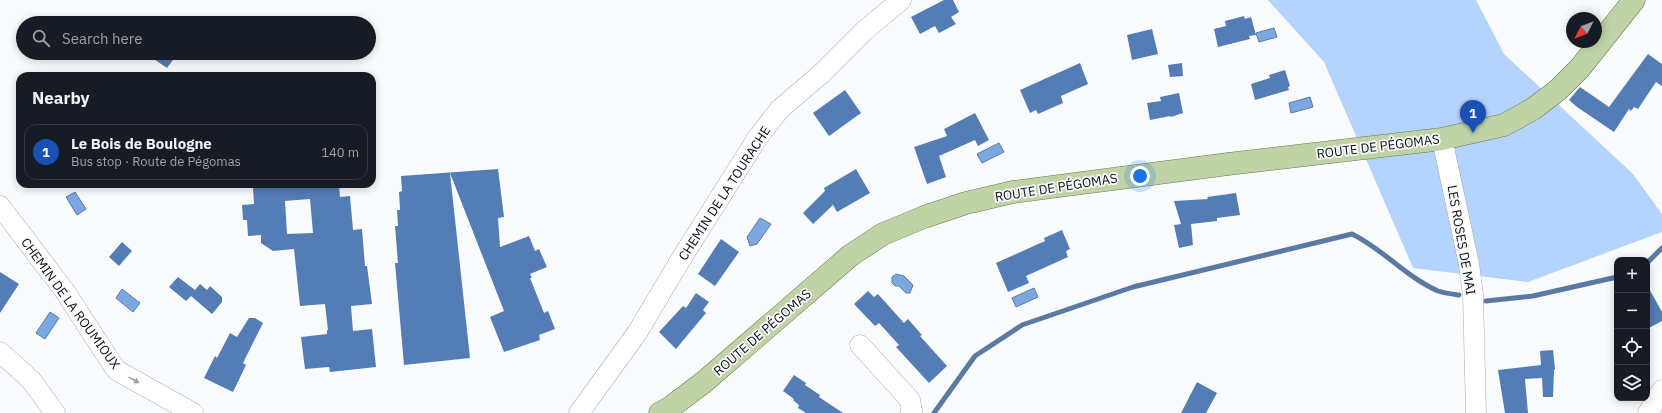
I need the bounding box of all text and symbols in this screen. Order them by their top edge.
north arrow [1566,12,1602,48]
search box [16,16,376,60]
icon: search [30,27,52,49]
text: Search here [62,29,142,48]
text: Nearby [32,87,90,109]
pin: 1 [1460,100,1486,133]
street label: CHEMIN DE LA TOURACHE [675,123,774,264]
street label: ROUTE DE PÉGOMAS [1316,131,1441,162]
text: Le Bois de Boulogne [71,134,212,153]
text: 1 [42,144,50,161]
text: 140 m [321,144,359,161]
text: Bus stop · Route de Pégomas [71,153,241,170]
your location [1130,166,1150,186]
street label: ROUTE DE PÉGOMAS [994,169,1119,206]
street label: LES ROSES DE MAI [1443,184,1480,296]
street label: CHEMIN DE LA ROUMIOUX [17,234,124,372]
map controls [1614,257,1650,401]
button: + [1614,257,1650,293]
street label: ROUTE DE PÉGOMAS [710,285,815,379]
button: − [1614,293,1650,329]
button: locate [1614,329,1650,365]
button: layers [1614,365,1650,401]
one-way arrow [128,376,140,383]

